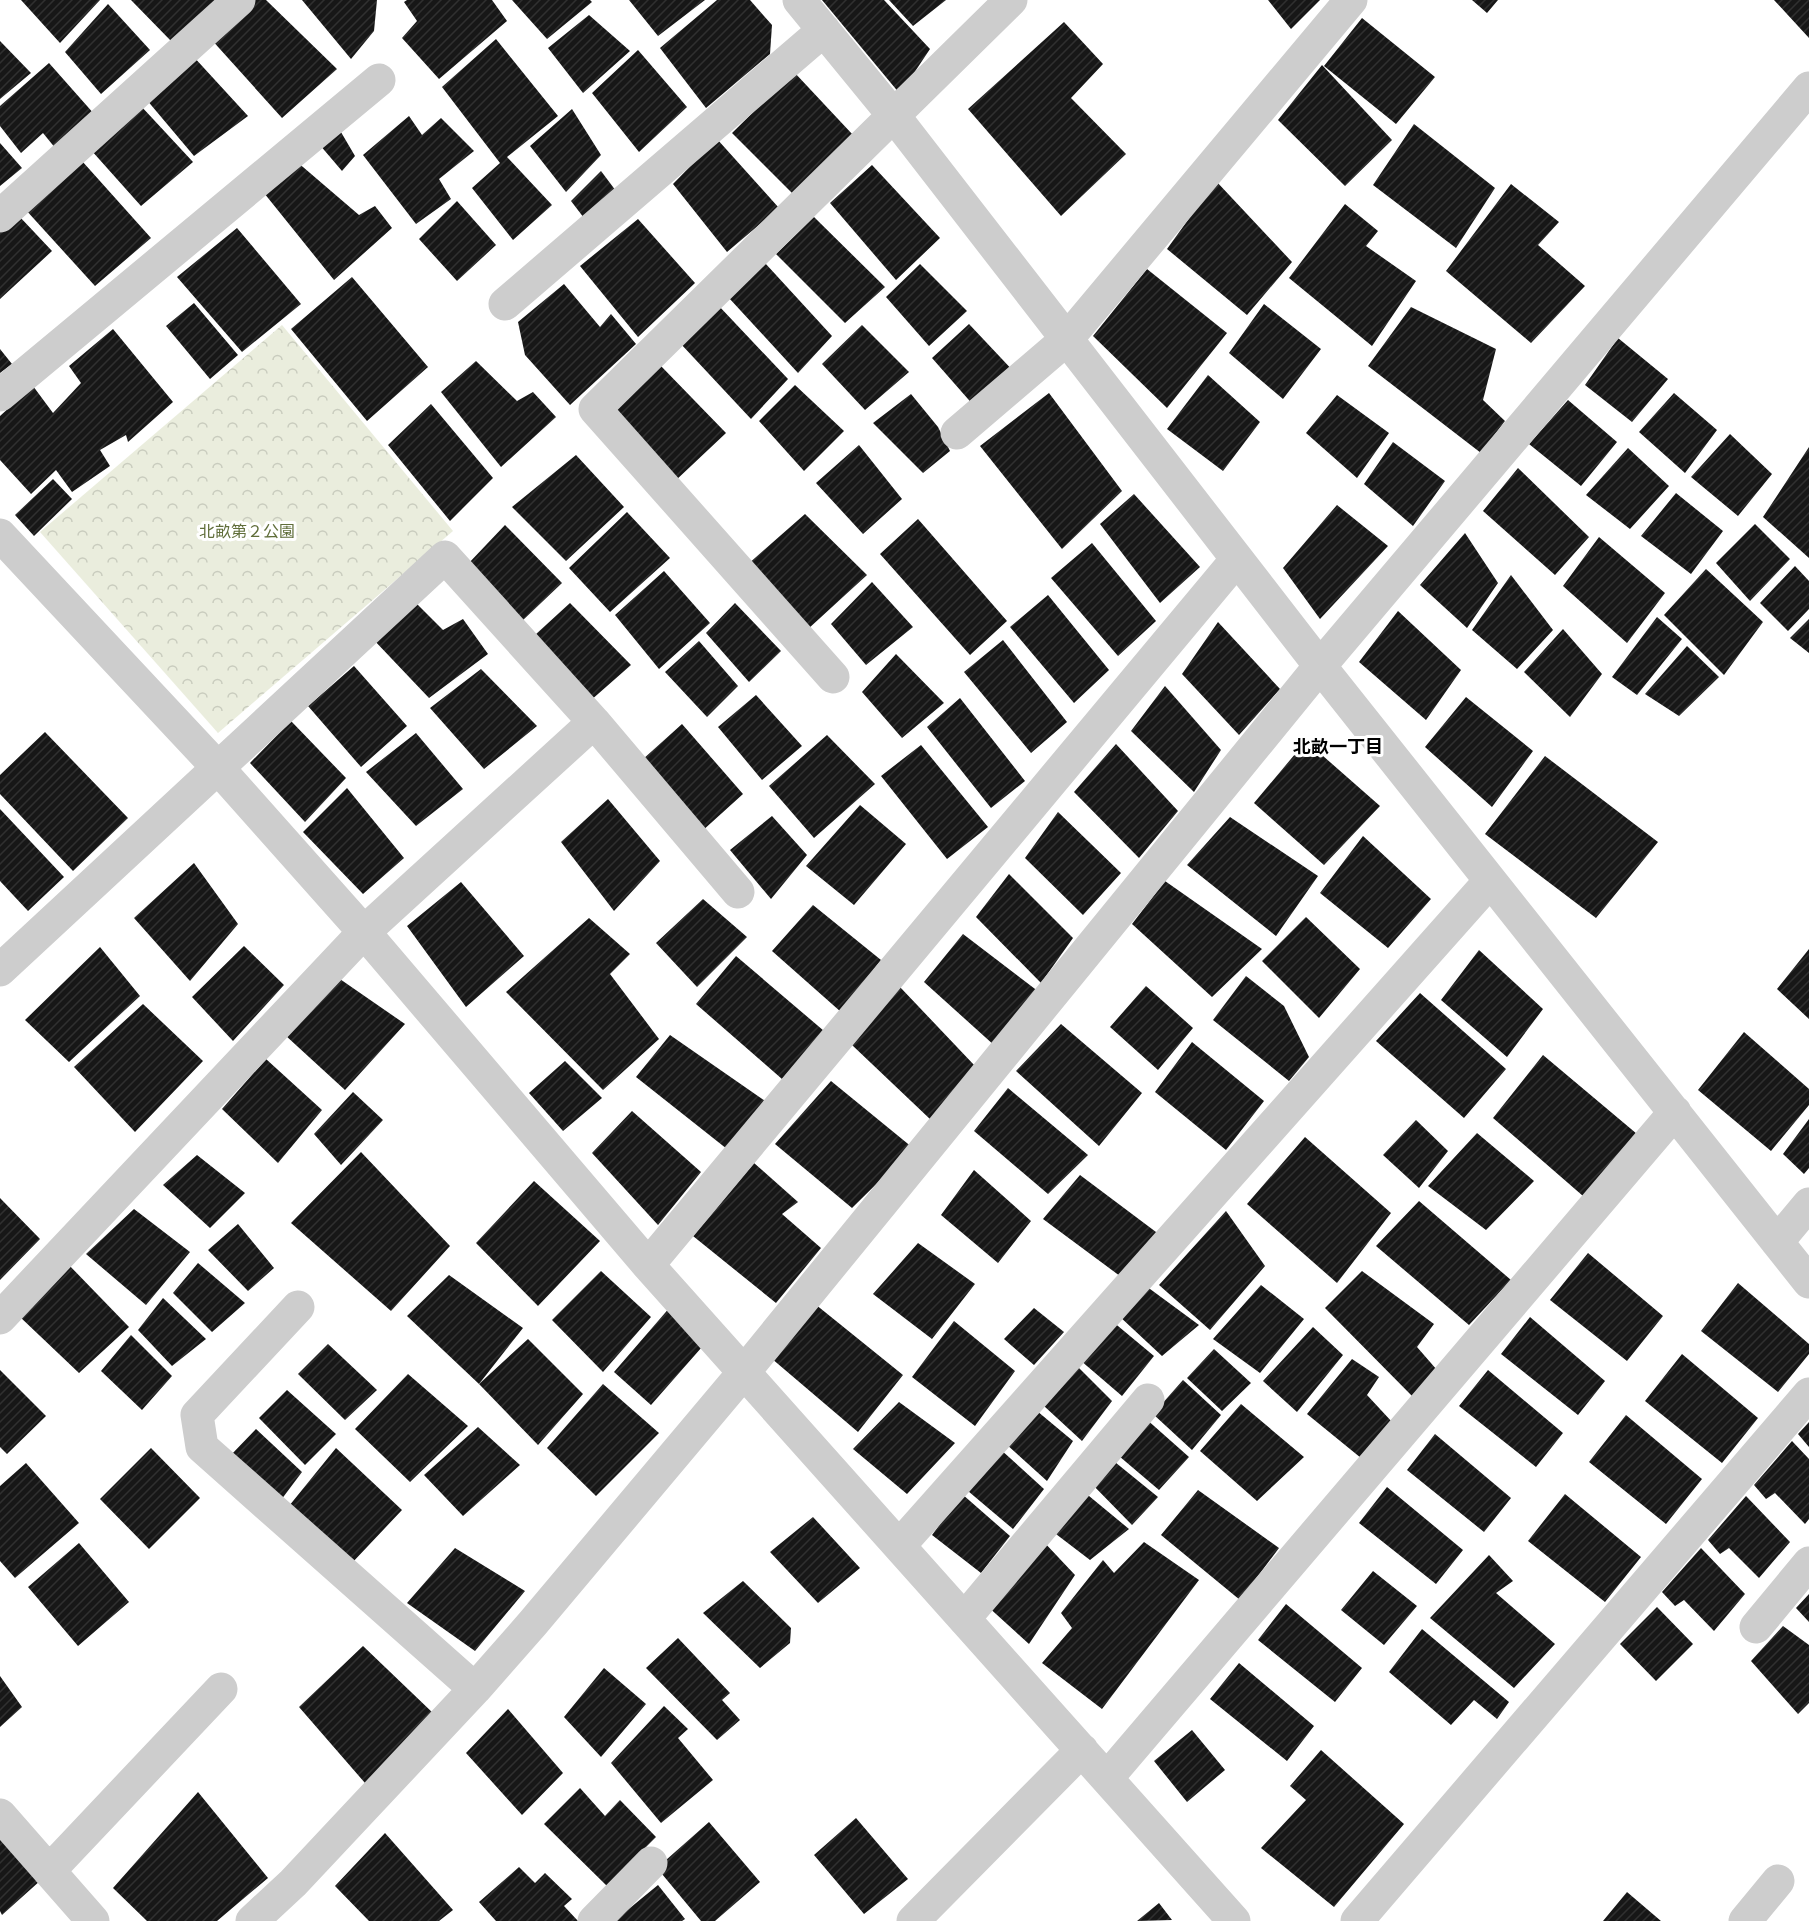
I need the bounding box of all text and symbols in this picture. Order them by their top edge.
park label: 北畝第２公園 [199,521,295,540]
district label: 北畝一丁目 [1293,735,1383,757]

